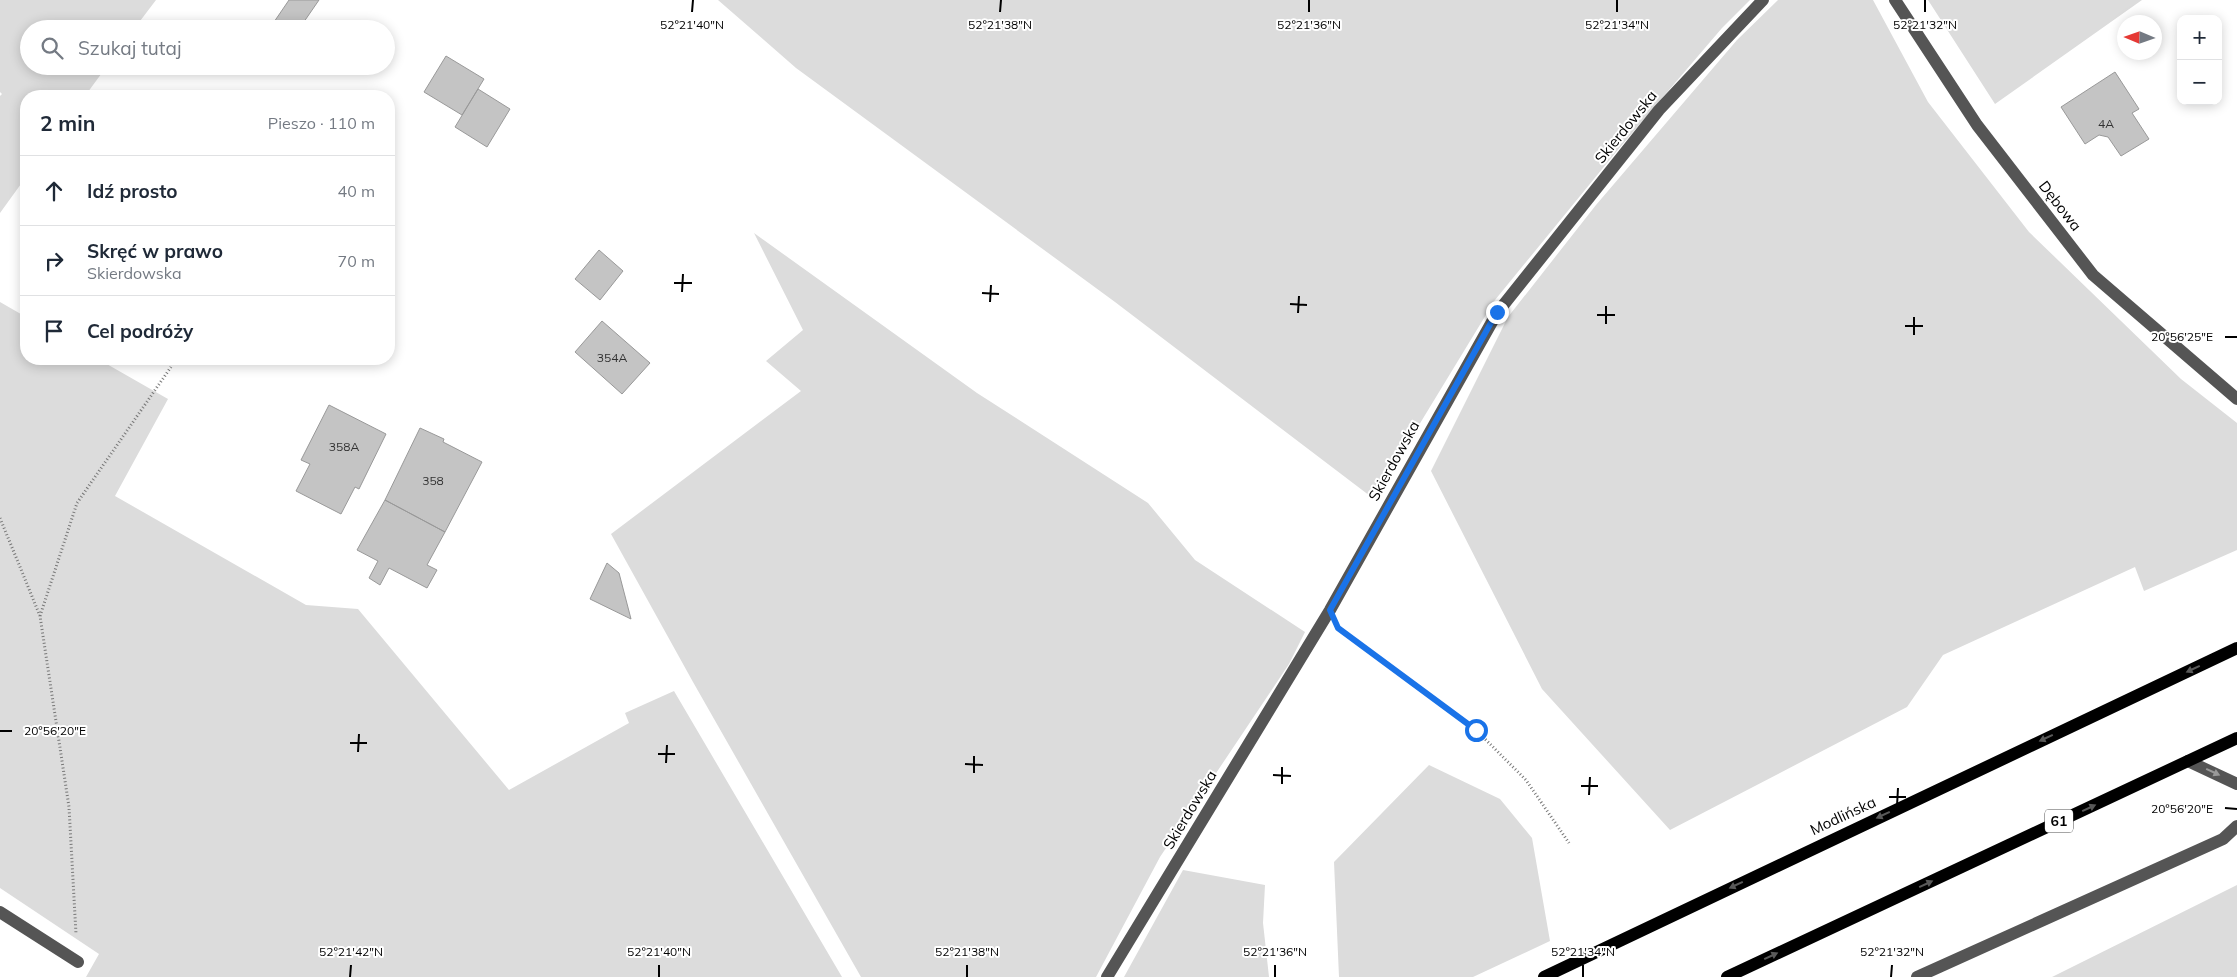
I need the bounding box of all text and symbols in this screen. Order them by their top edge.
north arrow [2117,15,2162,60]
map controls [2177,15,2222,105]
button: + [2177,15,2222,60]
text: 52°21'40"N [660,17,724,32]
text: 52°21'38"N [968,17,1032,32]
text: 52°21'36"N [1277,17,1341,32]
text: 52°21'34"N [1585,17,1649,32]
text: 52°21'32"N [1893,17,1957,32]
search box [20,20,395,75]
icon: search [38,34,66,62]
text: Szukaj tutaj [78,36,181,60]
button: − [2177,60,2222,105]
street label: Skierdowska [1590,86,1661,167]
text: 2 min [40,110,95,136]
text: Pieszo · 110 m [268,113,375,133]
house number: 4A [2098,116,2114,131]
icon: ahead [40,177,68,205]
street label: Dębowa [2035,177,2086,235]
text: Idź prosto [87,179,178,203]
text: 40 m [338,181,375,201]
text: Skręć w prawo [87,239,223,263]
icon: right [40,247,68,275]
text: 70 m [338,251,375,271]
text: Skierdowska [87,263,181,283]
route end [1486,301,1509,324]
icon: arrive [40,317,68,345]
text: Cel podróży [87,319,193,343]
text: 20°56'25"E [2151,329,2213,344]
house number: 354A [597,350,627,365]
street label: Skierdowska [1364,417,1423,504]
house number: 358A [329,439,359,454]
house number: 358 [422,473,444,488]
one-way arrow [2186,665,2200,673]
route start [1465,719,1488,742]
text: 20°56'20"E [24,723,86,738]
one-way arrow [2039,735,2053,743]
street label: Skierdowska [1159,767,1221,853]
one-way arrow [2206,769,2220,777]
street label: Modlińska [1807,792,1879,839]
text: 20°56'20"E [2151,801,2213,816]
one-way arrow [2081,803,2096,812]
road number: 61 [2045,809,2073,832]
one-way arrow [1876,811,1890,819]
one-way arrow [1918,880,1933,888]
one-way arrow [1729,881,1743,889]
text: 52°21'42"N [319,944,383,959]
text: 52°21'40"N [627,944,691,959]
text: 52°21'38"N [935,944,999,959]
text: 52°21'36"N [1243,944,1307,959]
text: 52°21'34"N [1551,944,1615,959]
text: 52°21'32"N [1860,944,1924,959]
one-way arrow [1764,952,1779,961]

